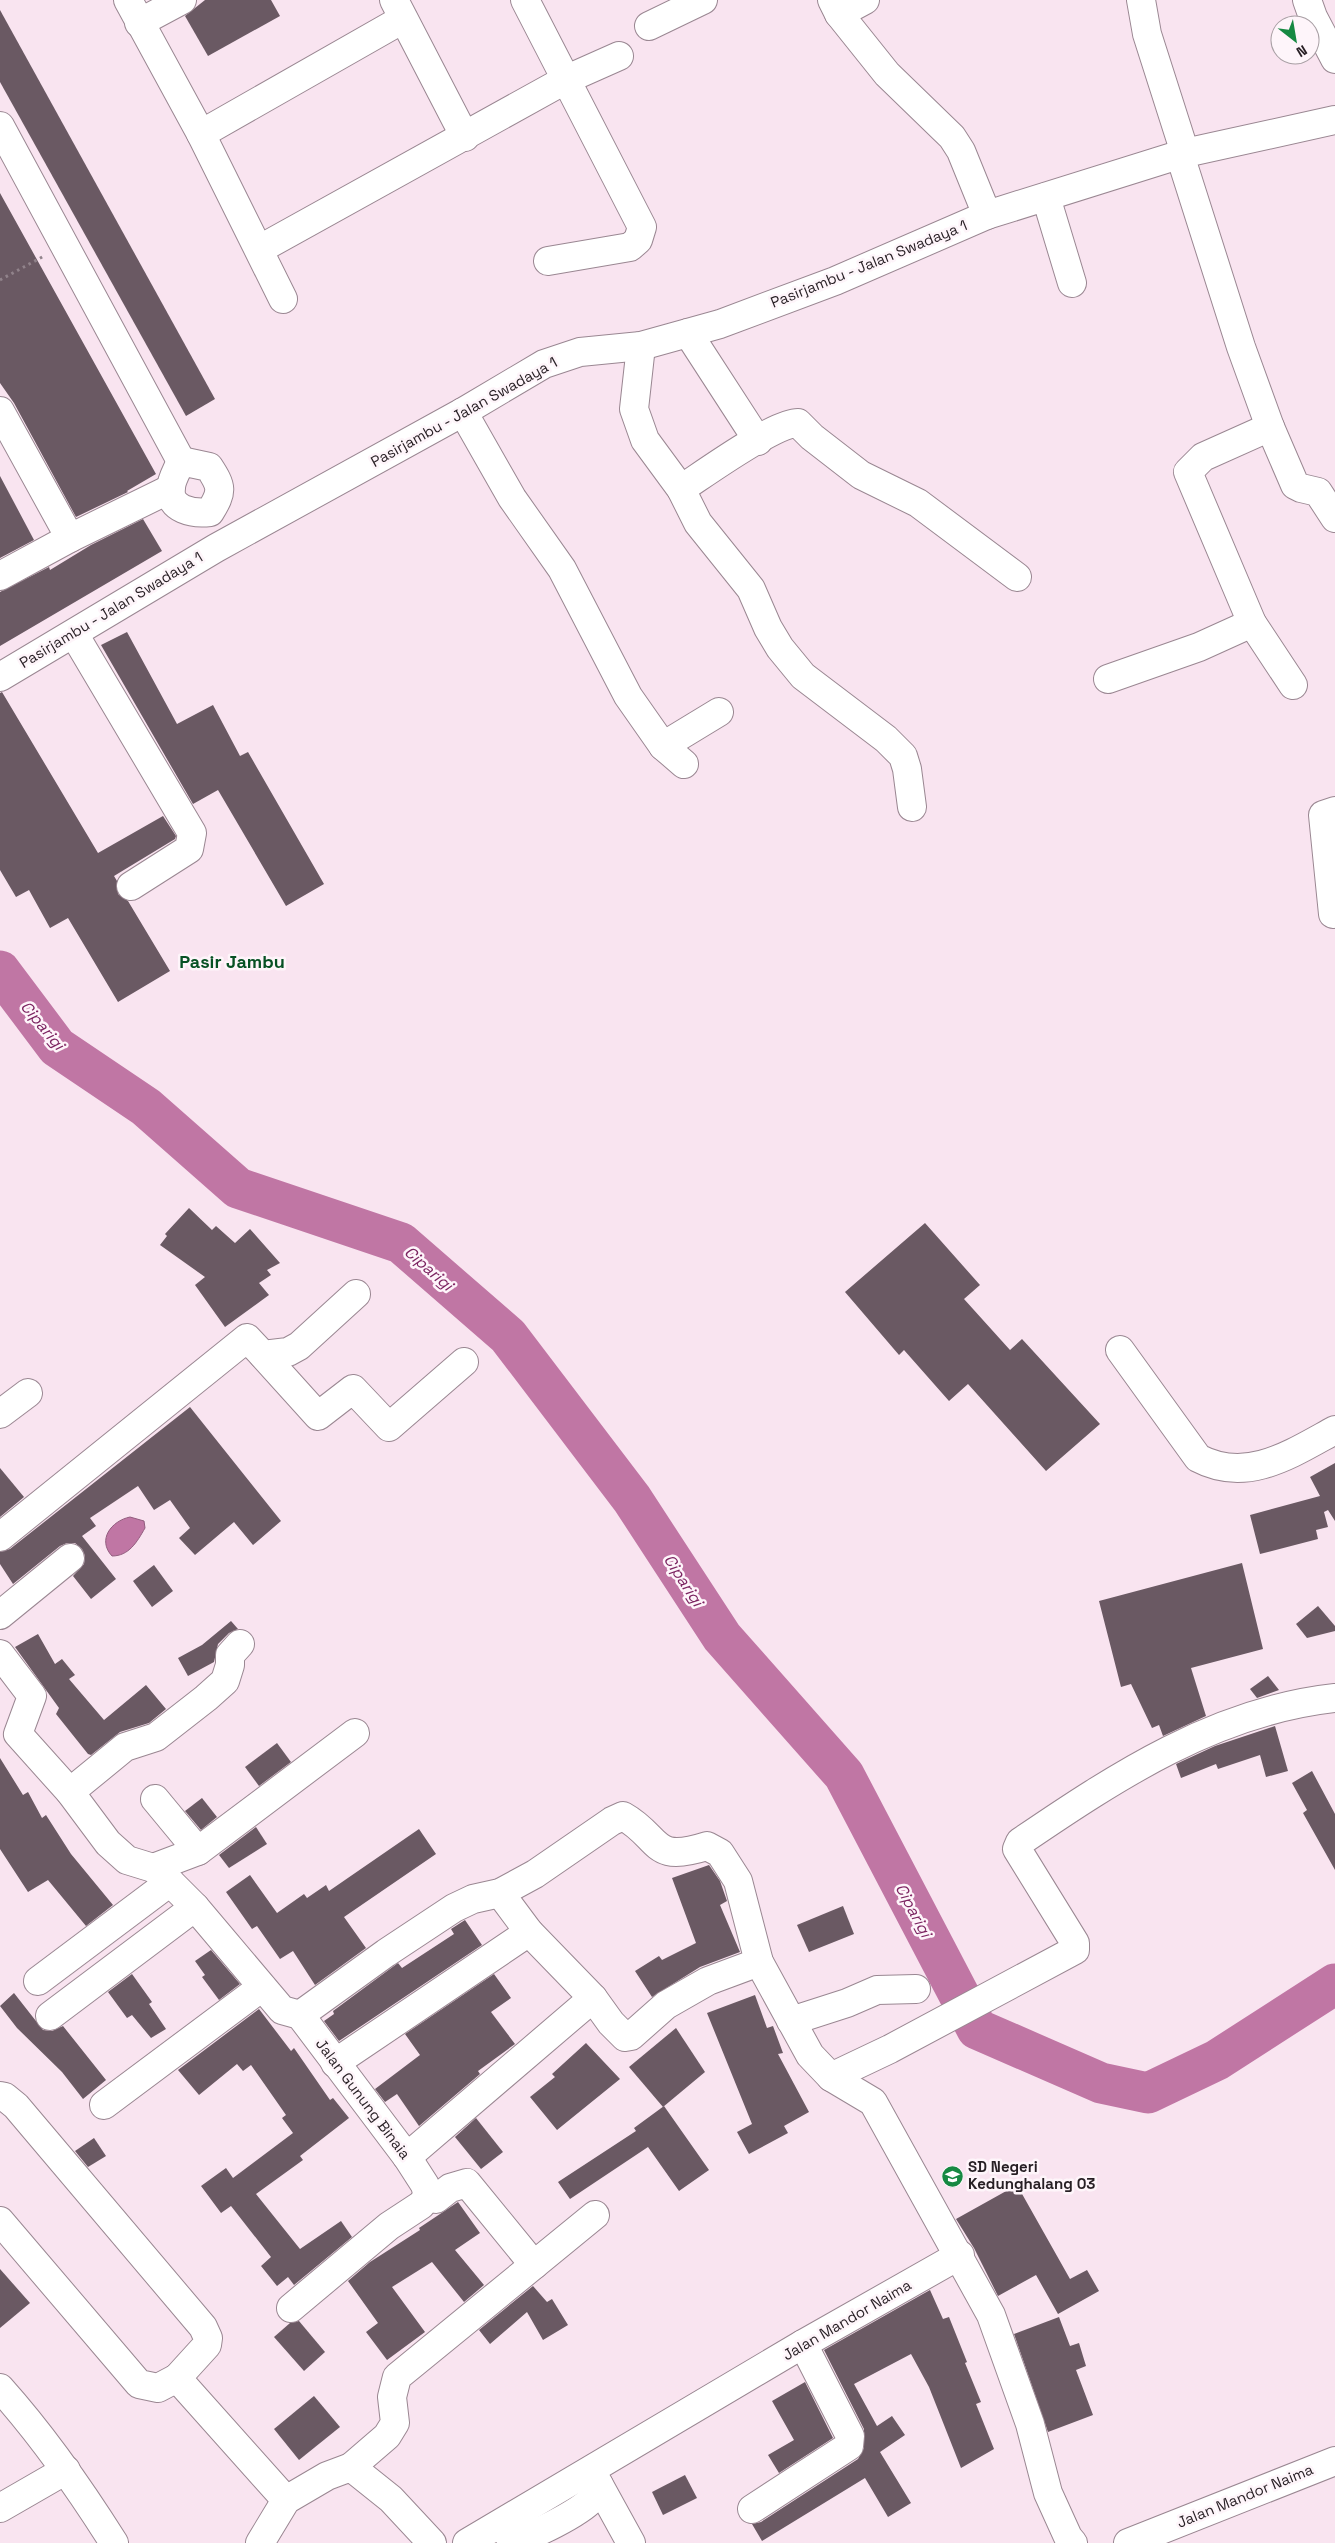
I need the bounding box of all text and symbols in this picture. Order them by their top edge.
north arrow [1270,15,1320,65]
text: N [1293,41,1310,61]
street label: Pasirjambu - Jalan Swadaya 1 [768,215,970,312]
street label: Pasirjambu - Jalan Swadaya 1 [367,352,560,471]
street label: Pasirjambu - Jalan Swadaya 1 [16,547,206,672]
district label: Pasir Jambu [179,950,285,973]
water label: Ciparigi [16,996,71,1056]
water label: Ciparigi [400,1241,459,1297]
water label: Ciparigi [659,1550,709,1612]
water label: Ciparigi [891,1880,937,1943]
street label: Jalan Gunung Binaia [312,2035,415,2163]
place label: SD Negeri Kedunghalang 03 [968,2157,1096,2193]
school or university icon: SD Negeri Kedunghalang 03 [940,2164,964,2188]
street label: Jalan Mandor Naima [779,2275,915,2364]
street label: Jalan Mandor Naima [1174,2459,1316,2532]

